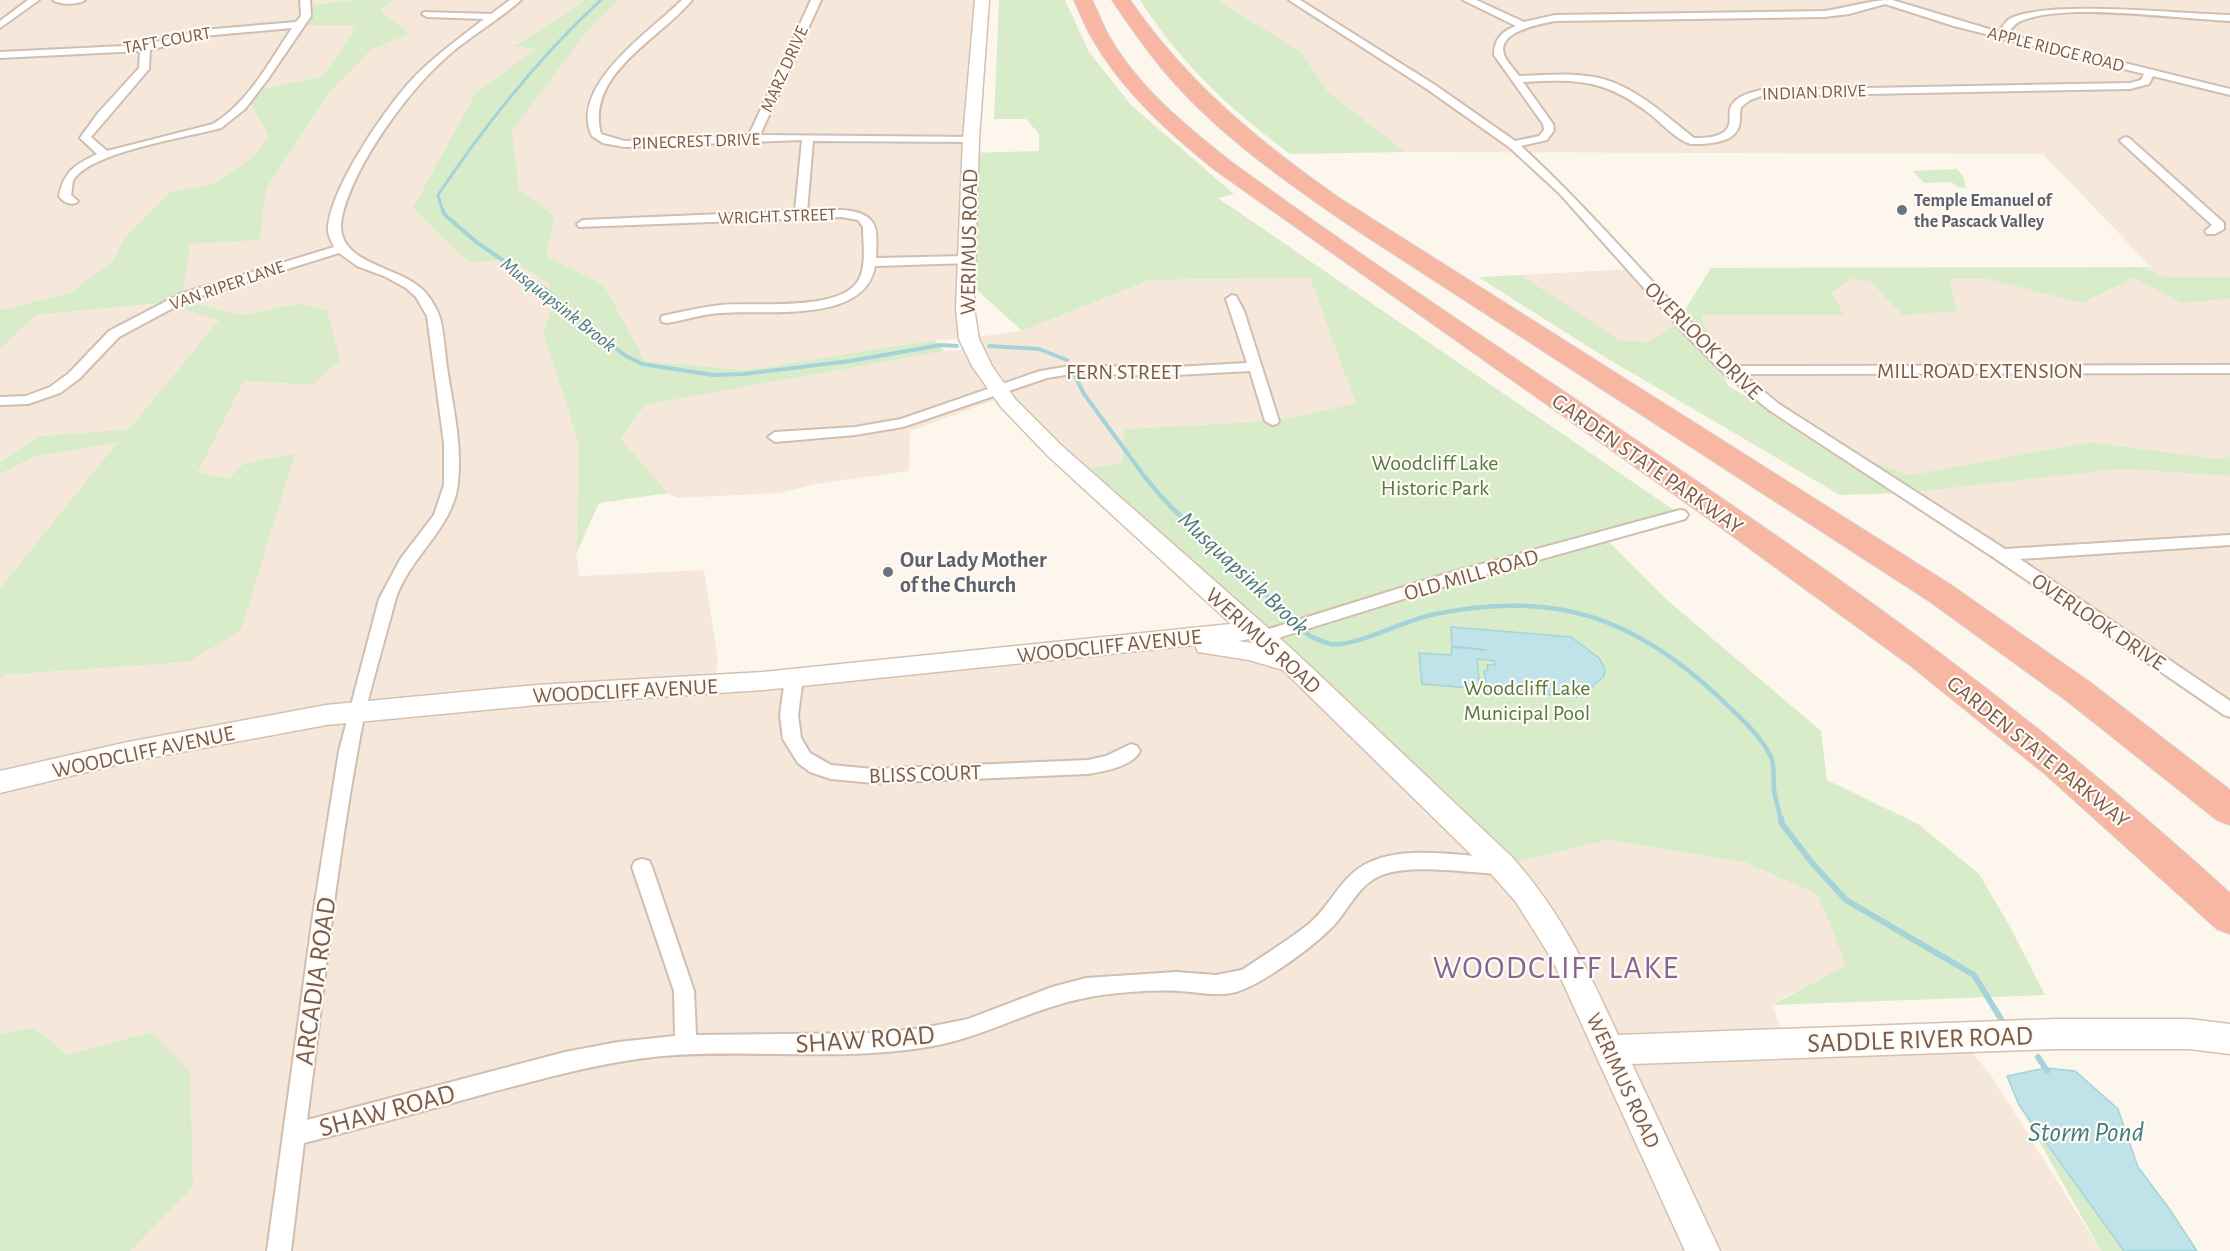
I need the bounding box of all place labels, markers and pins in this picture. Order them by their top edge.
place label: Temple Emanuel of the Pascack Valley [1914,192,2054,231]
marker: Temple Emanuel of the Pascack Valley [1895,203,1909,217]
place label: Our Lady Mother of the Church [900,549,1047,596]
marker: Our Lady Mother of the Church [881,565,895,579]

